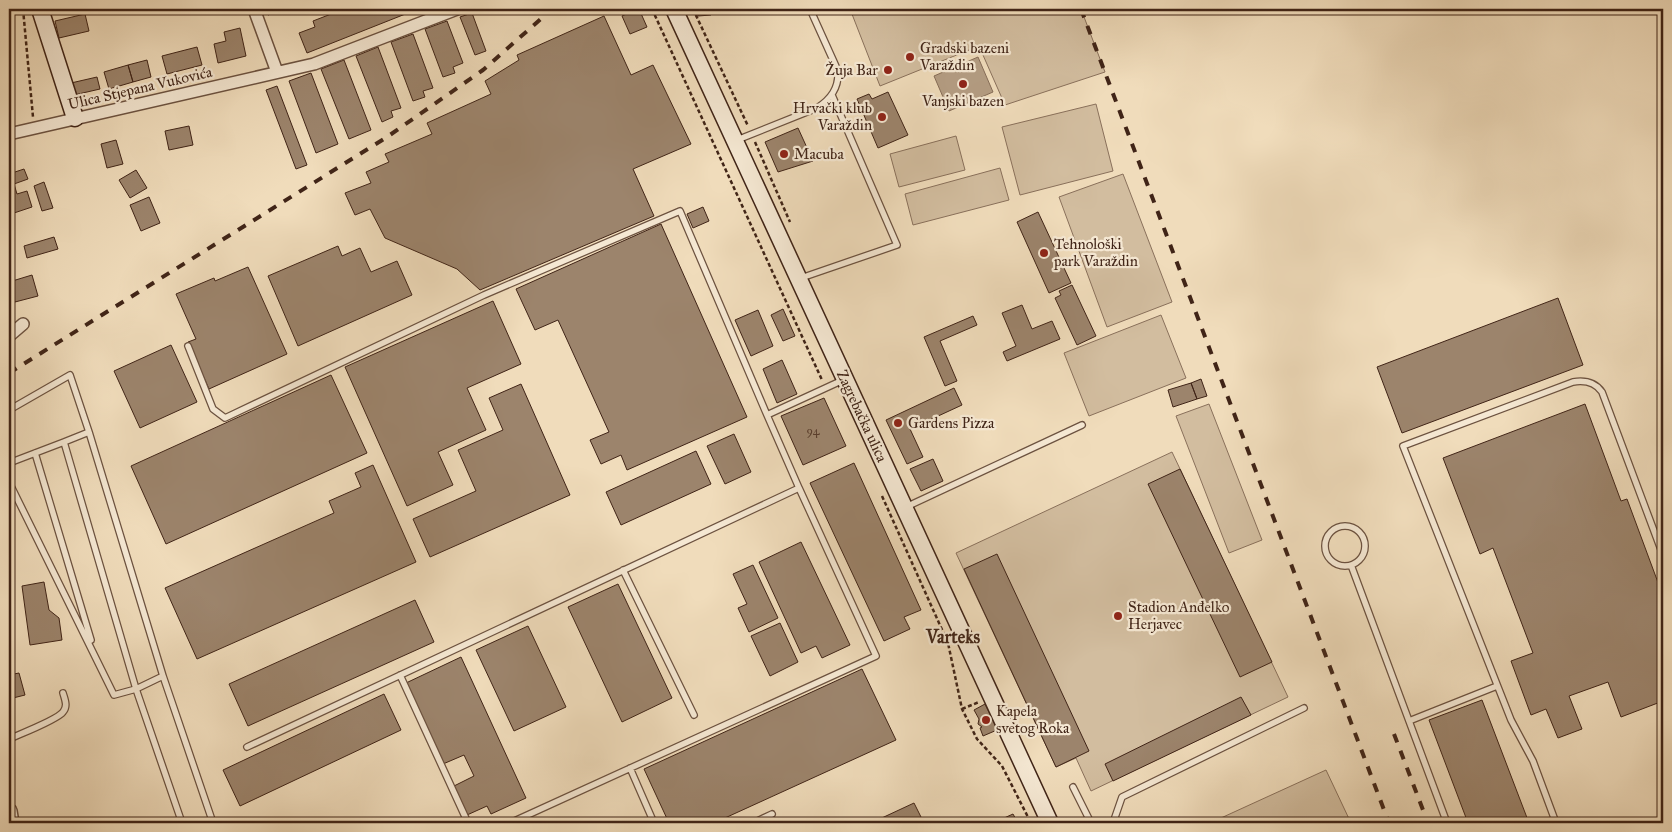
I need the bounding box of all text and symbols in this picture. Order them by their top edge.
place label: Gradski bazeni Varaždin [919,39,1009,74]
marker: Gradski bazeni Varaždin [904,51,916,63]
place label: Žuja Bar [826,60,878,79]
street label: Ulica Stjepana Vukovića [66,62,215,113]
marker: Žuja Bar [882,64,894,76]
marker: Vanjski bazen [957,78,969,90]
place label: Vanjski bazen [921,92,1004,110]
place label: Hrvački klub Varaždin [793,99,872,134]
marker: Hrvački klub Varaždin [876,111,888,123]
place label: Macuba [794,145,844,163]
marker: Macuba [778,148,790,160]
place label: Tehnološki park Varaždin [1053,235,1138,270]
marker: Tehnološki park Varaždin [1038,247,1050,259]
street label: Zagrebačka ulica [833,367,892,466]
place label: Gardens Pizza [908,414,995,432]
marker: Gardens Pizza [892,417,904,429]
house number: 94 [806,424,820,438]
place label: Stadion Anđelko Herjavec [1128,598,1230,633]
marker: Stadion Anđelko Herjavec [1112,610,1124,622]
district label: Varteks [925,626,981,648]
place label: Kapela svetog Roka [996,702,1070,737]
marker: Kapela svetog Roka [980,714,992,726]

